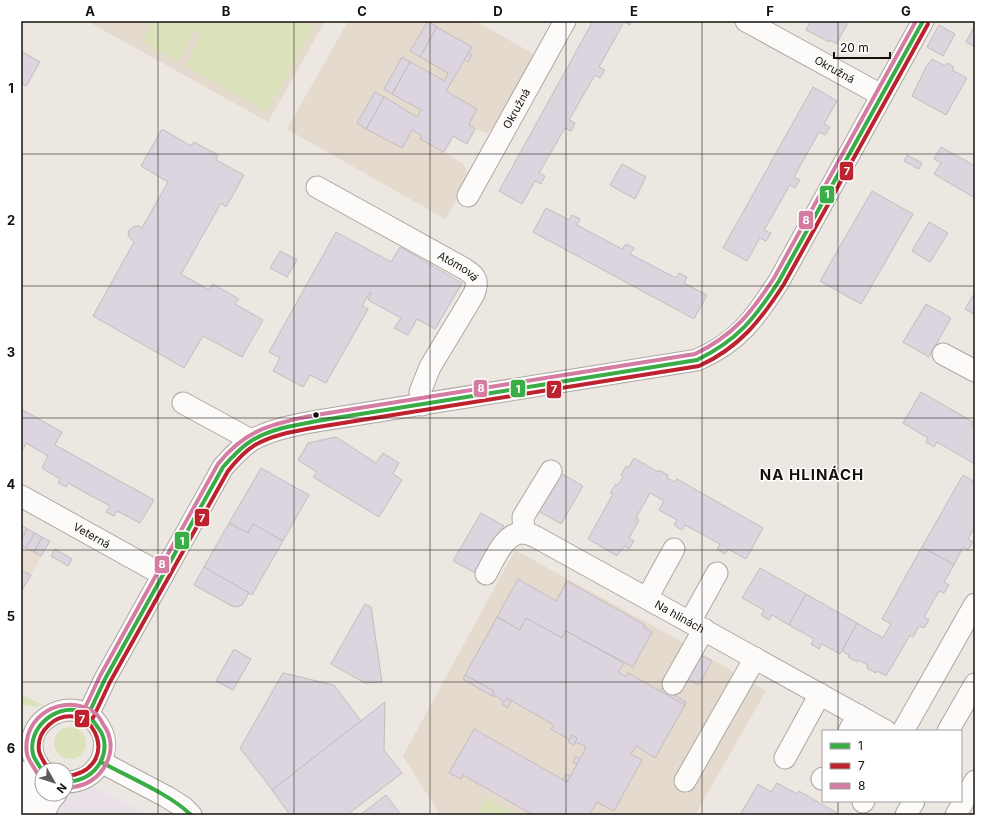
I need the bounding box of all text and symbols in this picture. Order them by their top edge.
text: A [85,3,95,19]
text: B [222,3,231,19]
text: C [357,3,367,19]
text: D [493,3,503,19]
text: E [630,3,638,19]
text: F [766,3,774,19]
text: G [901,3,911,19]
scale bar [834,34,890,60]
text: 20 m [840,40,869,55]
street label: Okružná [812,53,857,86]
text: 1 [8,80,14,96]
street label: Okružná [500,86,533,131]
line badge: 7 [839,161,854,181]
text: 7 [844,164,850,178]
line badge: 1 [819,185,835,204]
text: 1 [825,187,830,201]
line badge: 8 [798,210,814,230]
text: 2 [7,212,15,228]
text: 8 [802,213,810,227]
street label: Atómová [435,248,482,284]
text: 3 [7,344,15,360]
line badge: 8 [473,379,488,398]
line badge: 1 [510,379,526,398]
line badge: 7 [546,380,562,399]
text: 8 [477,381,485,395]
text: 1 [516,382,521,396]
text: 7 [551,382,557,396]
unlabelled marker [311,410,321,420]
district label: NA HLINÁCH [760,465,864,484]
text: 4 [7,476,16,492]
line badge: 7 [194,508,210,527]
text: 7 [199,511,205,525]
street label: Veterná [71,519,113,551]
line badge: 1 [174,531,190,550]
text: 1 [180,534,185,548]
line badge: 8 [154,555,170,574]
text: 8 [158,557,166,571]
street label: Na hlinách [652,597,707,636]
text: 5 [7,608,15,624]
line badge: 7 [74,709,90,728]
text: 7 [79,712,85,726]
legend [822,730,962,802]
text: 1 [858,738,863,753]
text: 6 [7,740,15,756]
text: 7 [858,758,865,773]
north arrow [34,762,74,802]
text: 8 [858,778,865,793]
text: N [54,781,70,796]

